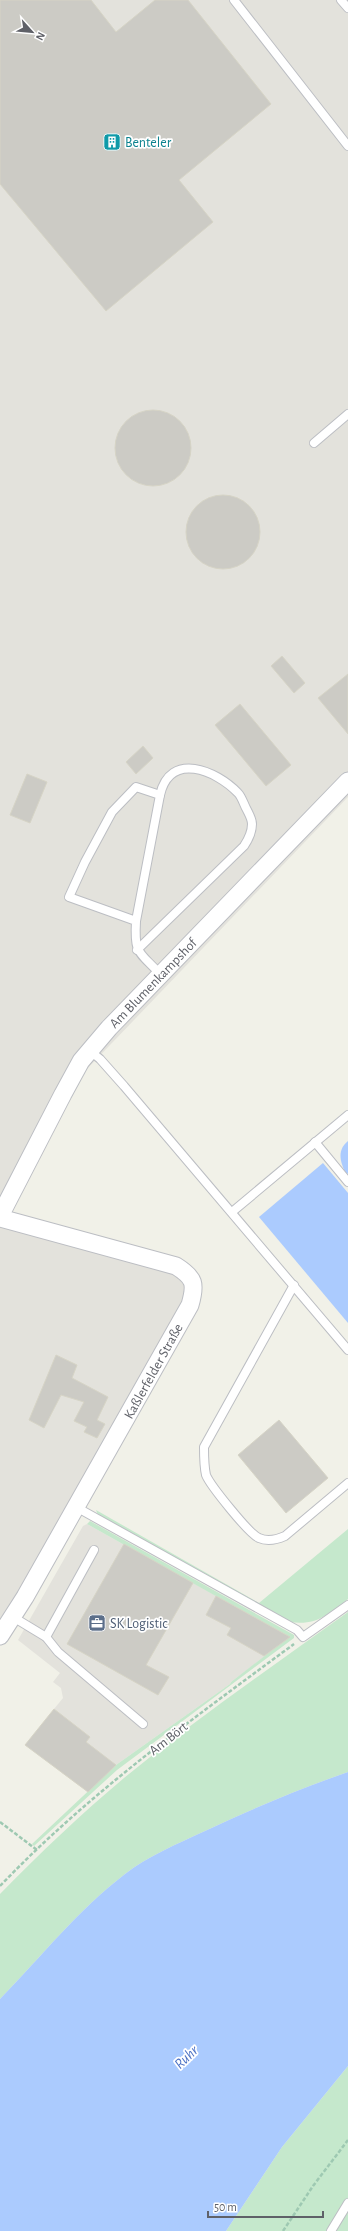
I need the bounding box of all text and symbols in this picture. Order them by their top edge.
north arrow [12,12,52,52]
text: N [34,30,47,42]
building icon: Benteler [102,132,122,152]
place label: Benteler [125,136,172,150]
street label: Am Blumenkampshof [107,936,200,1031]
street label: Kaßlerfelder Straße [122,1321,186,1422]
office icon: SK Logistic [87,1613,107,1633]
place label: SK Logistic [110,1617,168,1631]
street label: Am Bört [147,1719,191,1758]
water label: Ruhr [172,2042,202,2072]
scale bar [208,2193,323,2219]
text: 50 m [214,2201,237,2213]

